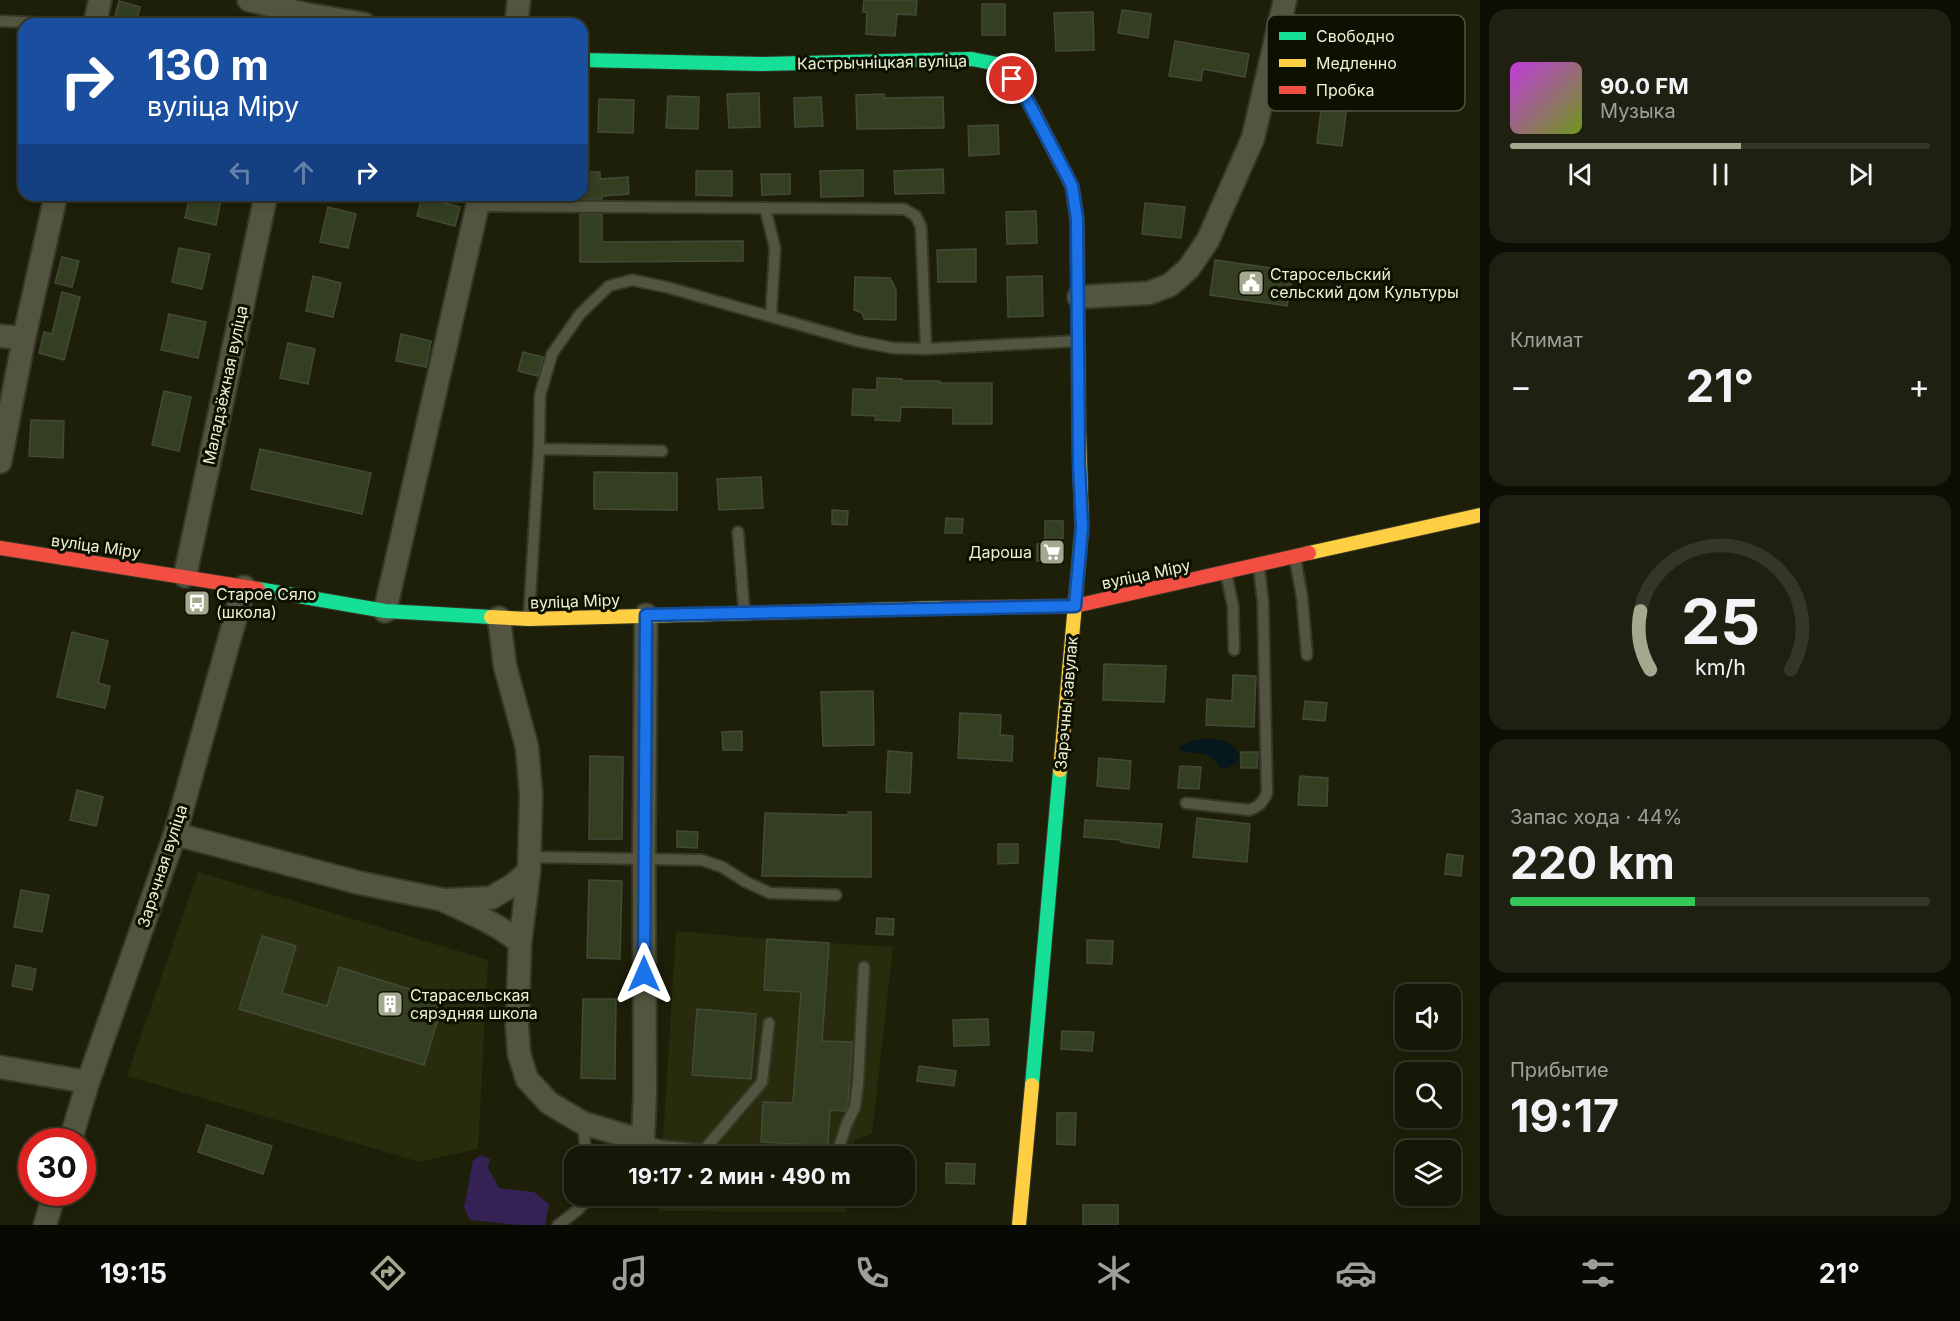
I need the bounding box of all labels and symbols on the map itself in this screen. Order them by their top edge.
legend [1267,15,1465,111]
text: Свободно [1316,26,1395,46]
street label: Кастрычніцкая вуліца [797,51,967,73]
pin [986,53,1037,104]
text: Медленно [1316,53,1397,73]
text: Пробка [1316,80,1374,100]
place label: Старосельский сельский дом Культуры [1270,264,1459,302]
public building icon: Старосельский сельский дом Культуры [1236,268,1266,298]
street label: Маладзёжная вуліца [198,304,252,466]
street label: вуліца Міру [50,530,142,562]
supermarket icon: Дароша [1037,537,1067,567]
place label: Дароша [968,542,1032,562]
street label: вуліца Міру [1100,555,1192,593]
place label: Старое Сяло (школа) [216,584,317,622]
bus stop icon: Старое Сяло (школа) [182,588,212,618]
street label: вуліца Міру [530,589,620,613]
street label: Зарэчны завулак [1050,635,1082,771]
street label: Зарэчная вуліца [133,802,191,930]
position arrow [612,942,676,1006]
place label: Старасельская сярэдняя школа [410,985,538,1023]
building icon: Старасельская сярэдняя школа [375,989,405,1019]
speed limit sign: 30 [18,1128,96,1206]

